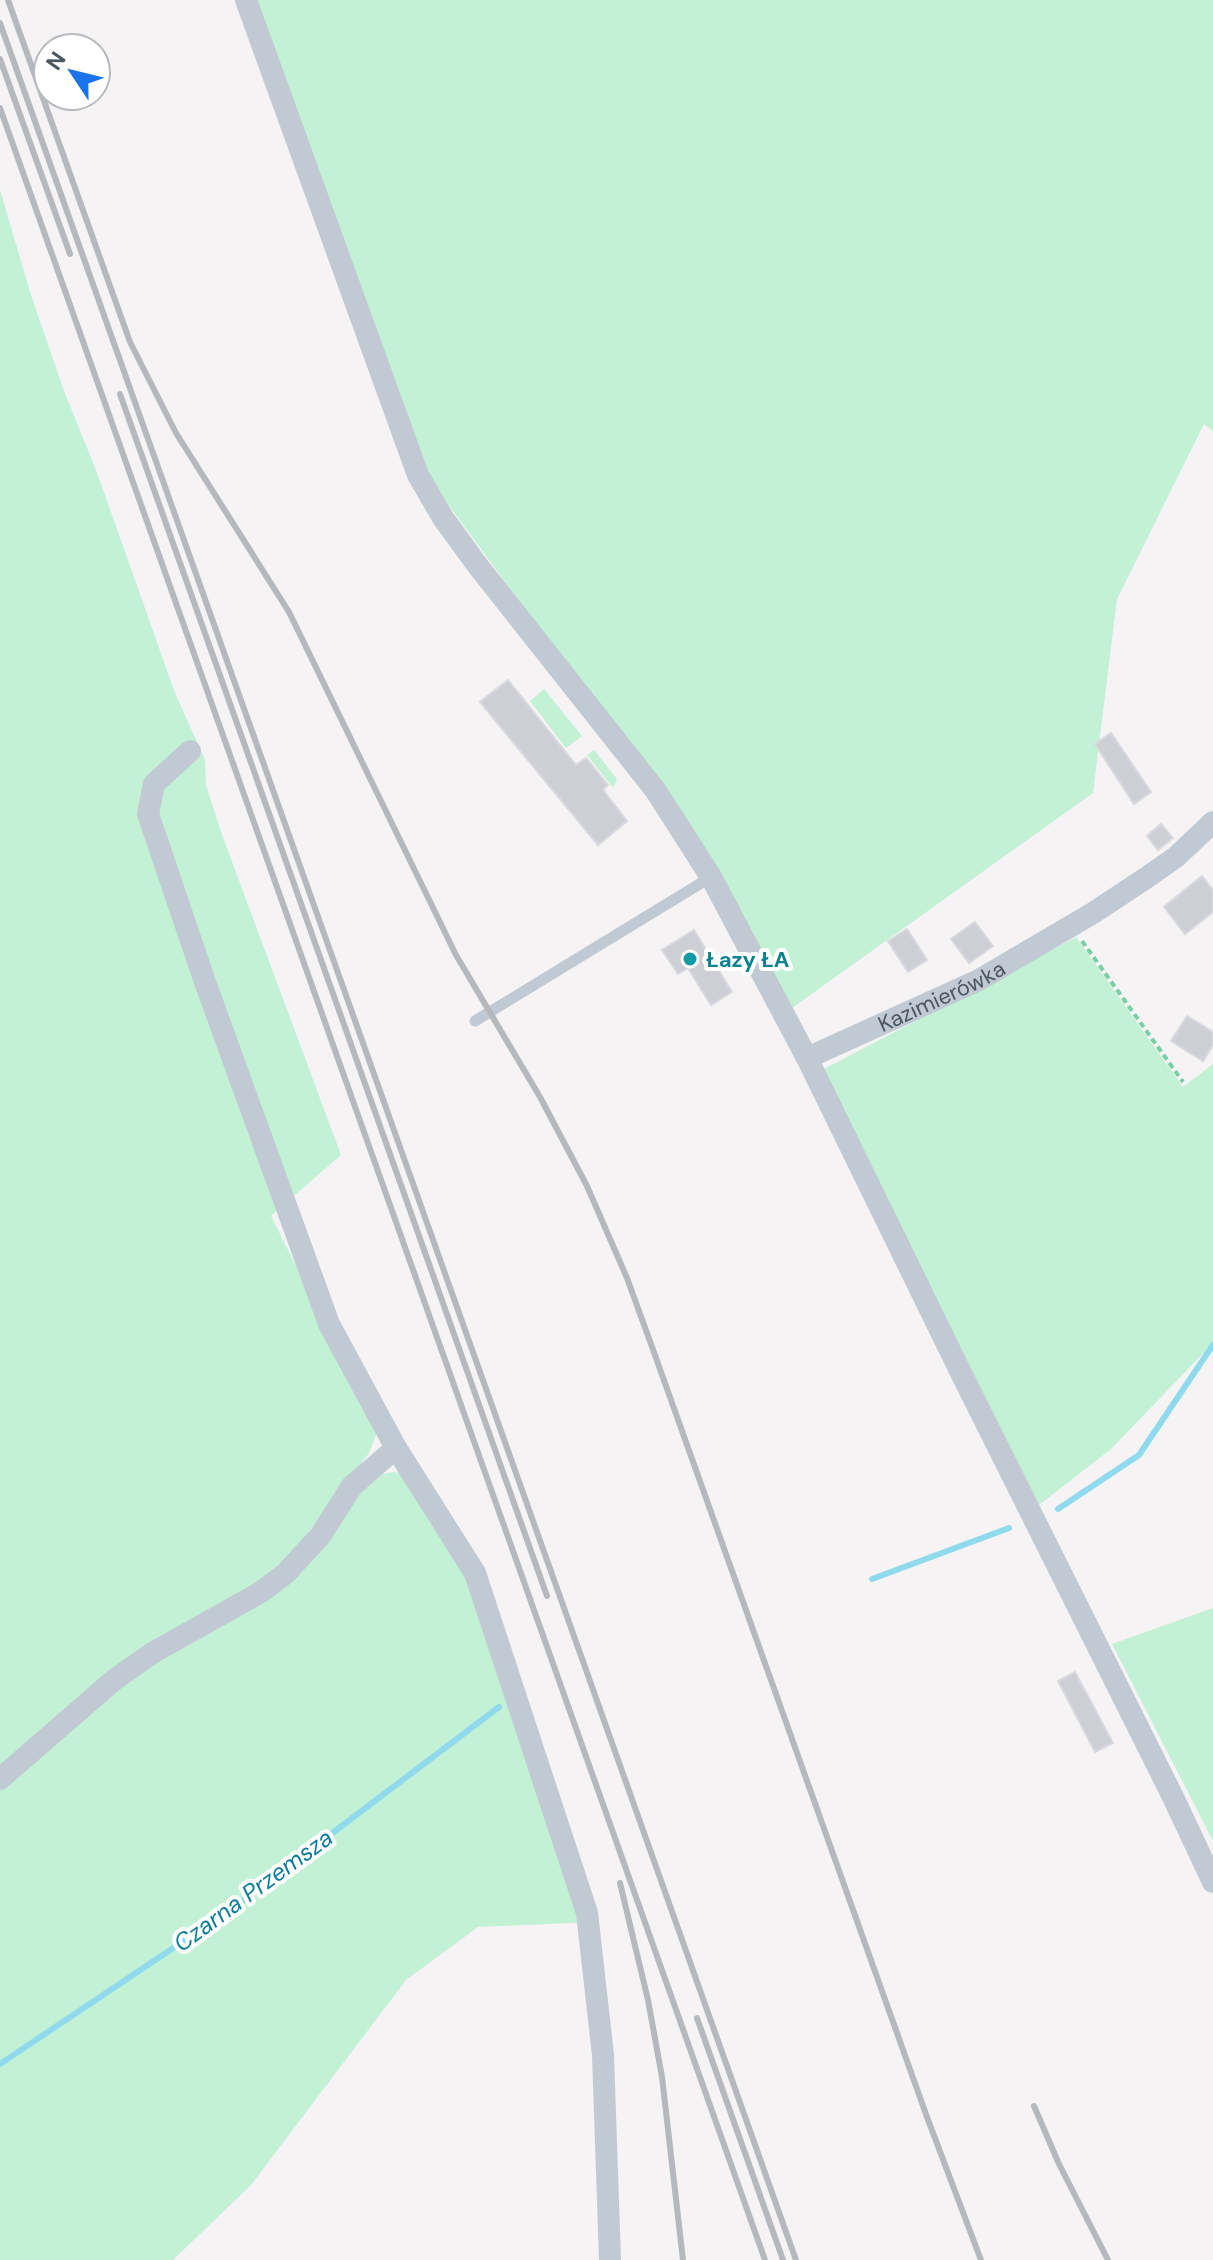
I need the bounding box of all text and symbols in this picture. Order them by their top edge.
north arrow [32,32,112,112]
text: N [40,46,73,76]
place label: Łazy ŁA [706,945,790,974]
marker: Łazy ŁA [681,950,699,968]
street label: Kazimierówka [873,953,1010,1038]
water label: Czarna Przemsza [167,1822,339,1958]

